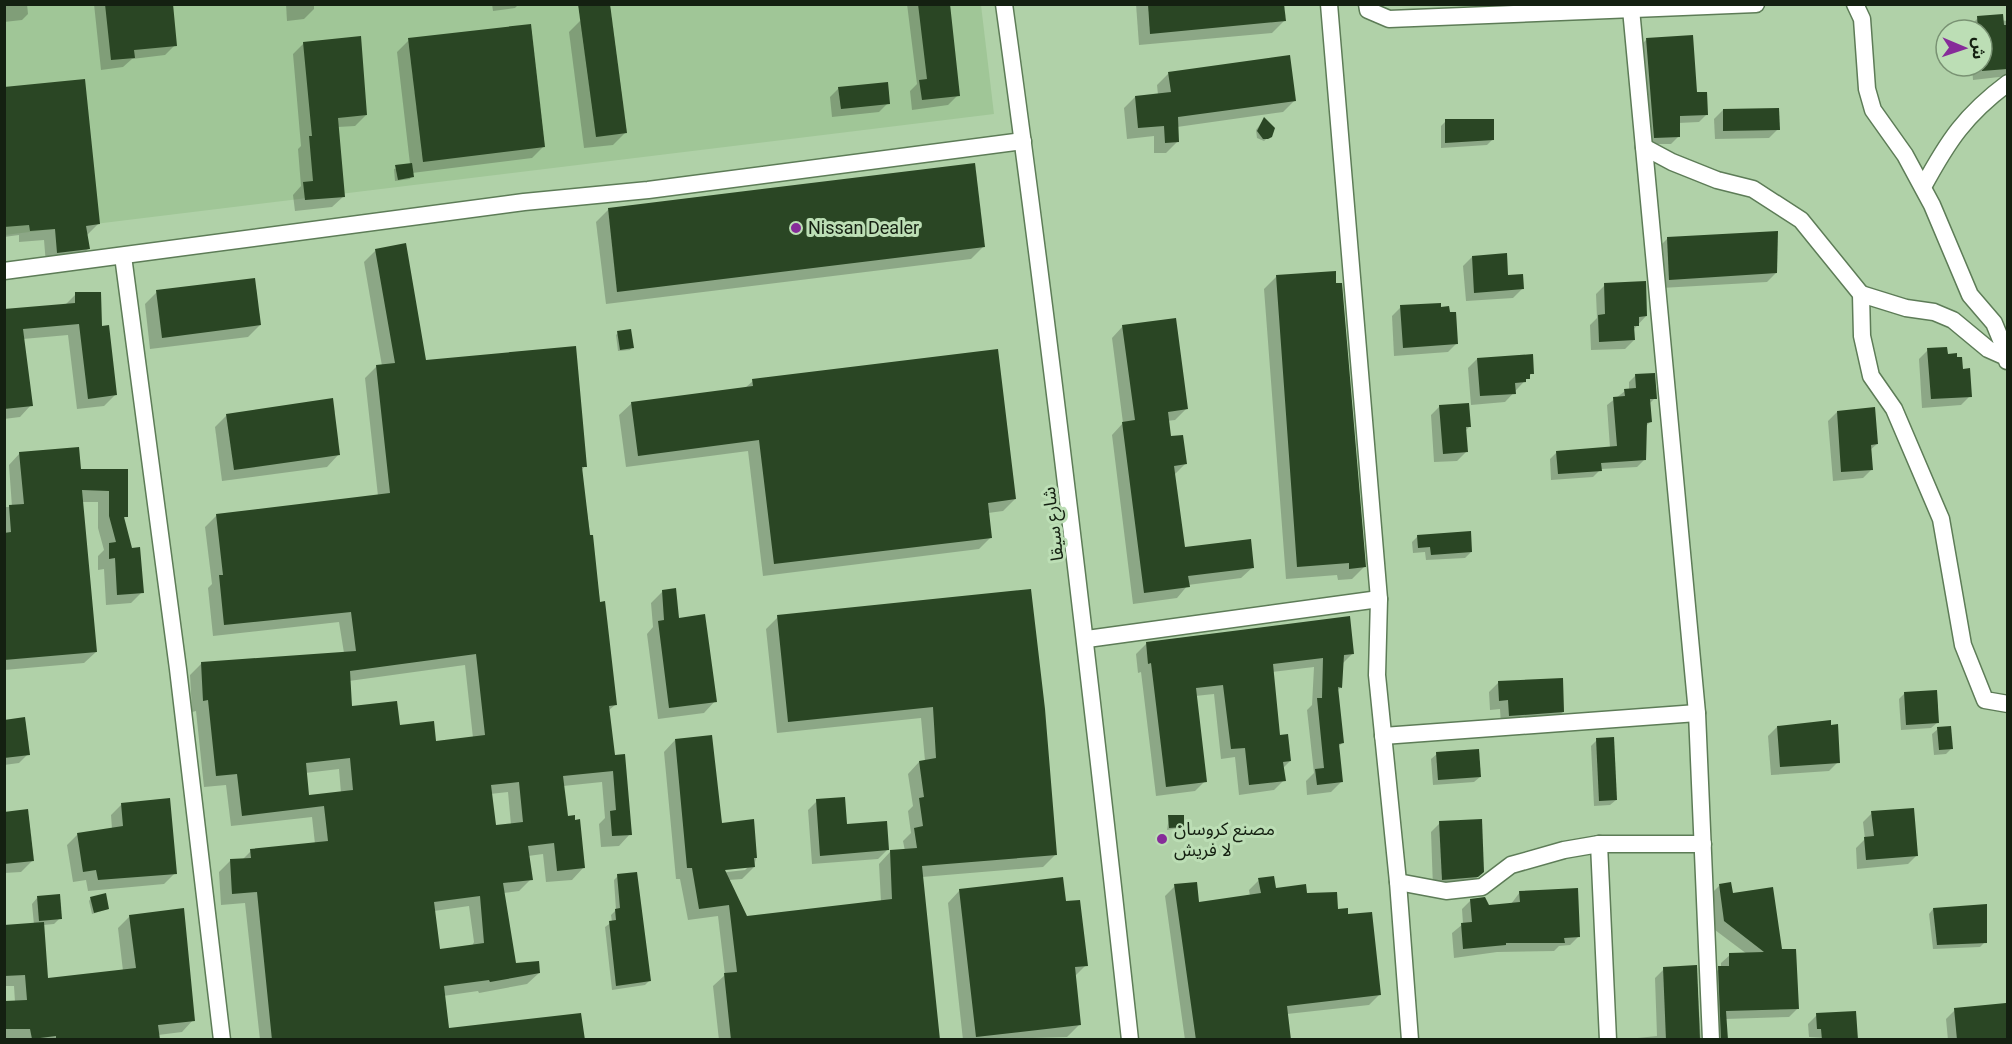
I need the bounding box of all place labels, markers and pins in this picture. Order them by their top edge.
place label: Nissan Dealer [808,217,919,238]
marker: Nissan Dealer [789,221,803,235]
place label: مصنع كروسان لا فريش [1174,818,1275,861]
marker: مصنع كروسان لا فريش [1155,832,1169,846]

